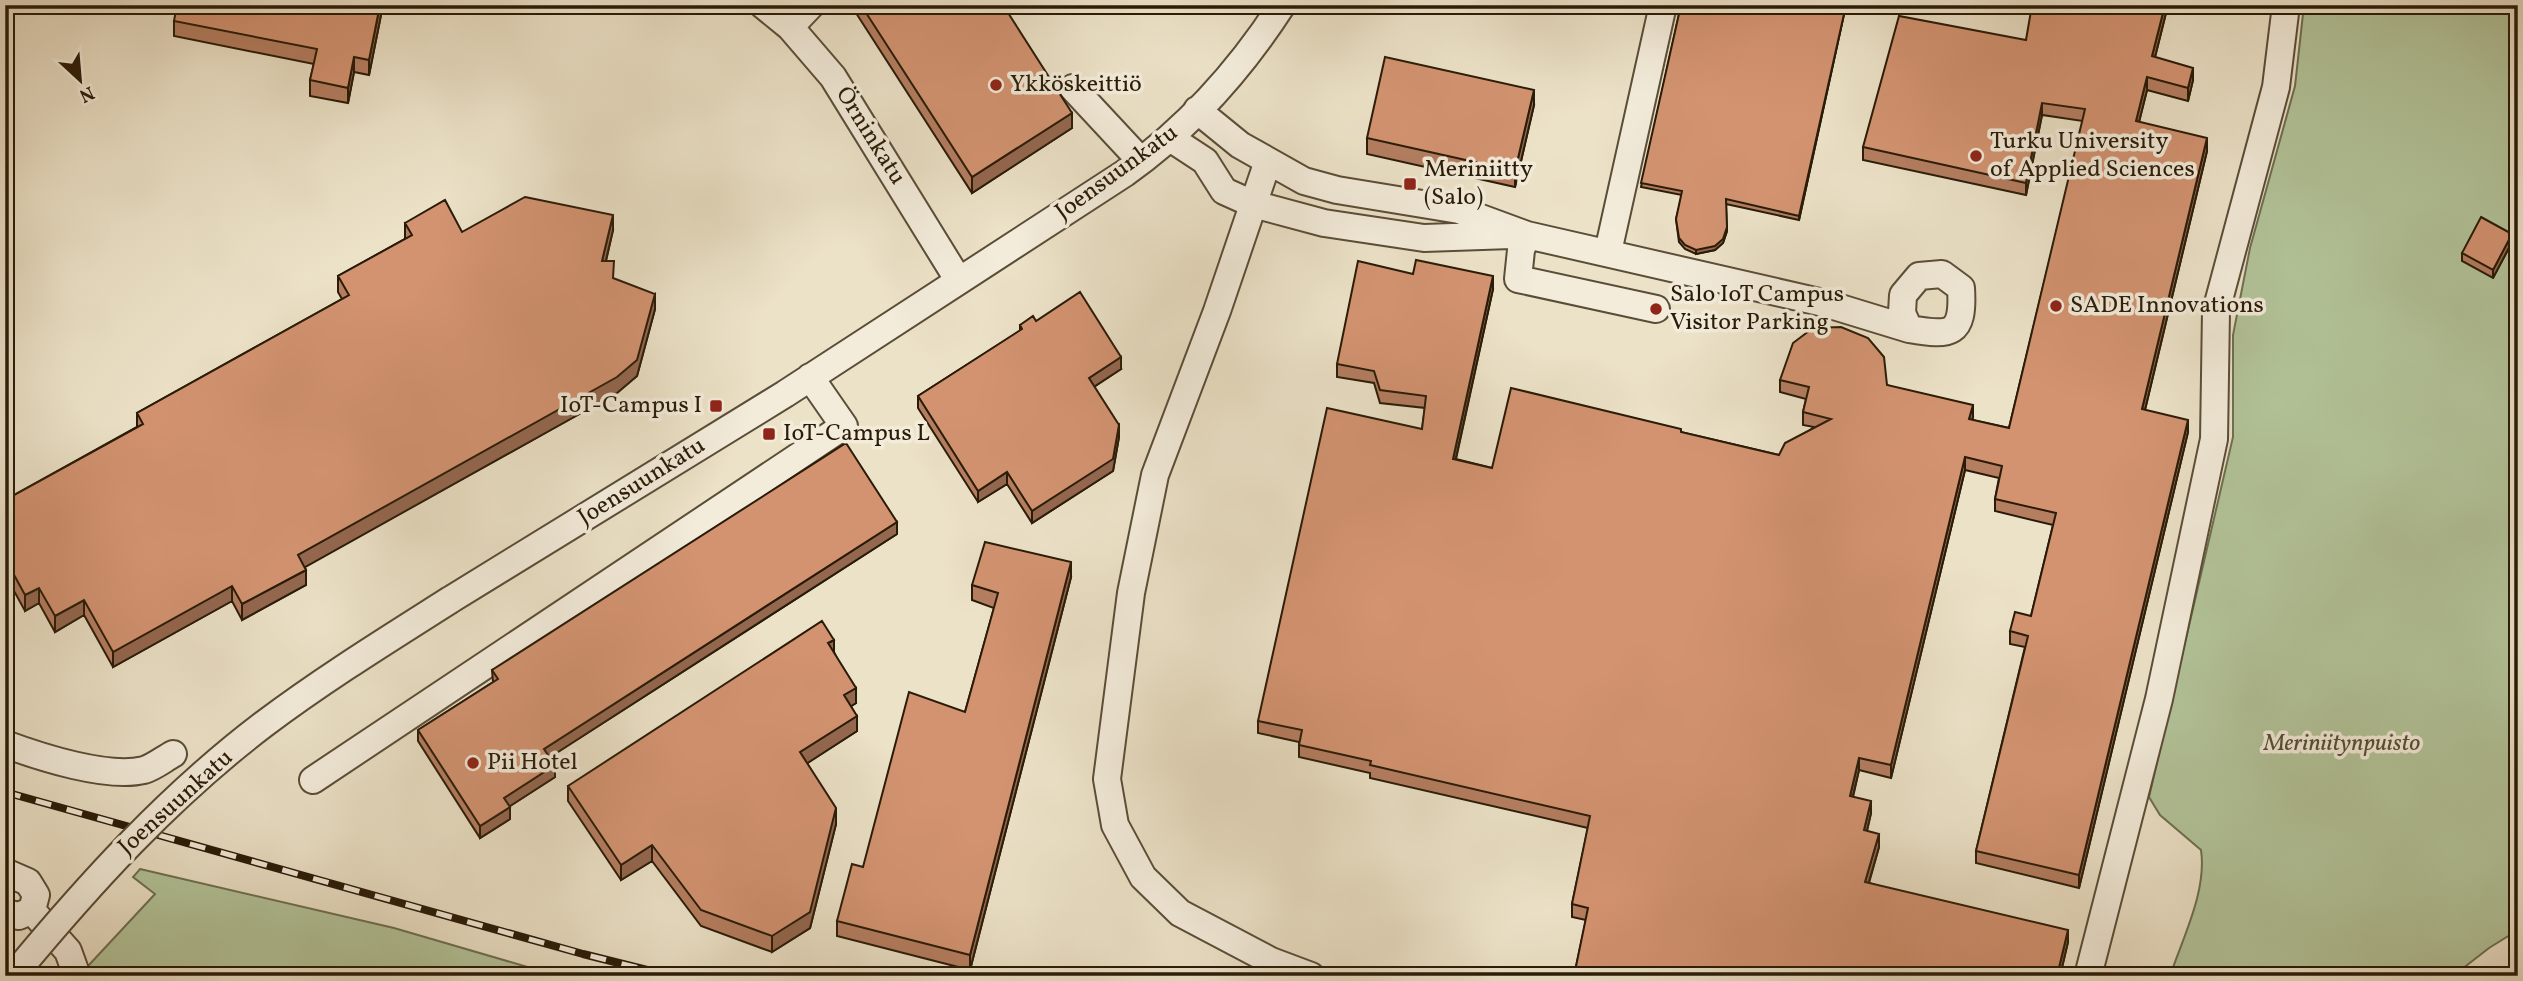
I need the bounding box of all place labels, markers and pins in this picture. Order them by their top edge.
place label: Ykköskeittiö [1010,68,1142,102]
marker: Ykköskeittiö [988,77,1004,93]
place label: Turku University of Applied Sciences [1990,125,2195,187]
marker: Turku University of Applied Sciences [1968,148,1984,164]
place label: Meriniitty (Salo) [1424,153,1533,215]
marker: Meriniitty (Salo) [1402,176,1418,192]
place label: Salo IoT Campus Visitor Parking [1670,278,1844,340]
place label: SADE Innovations [2070,289,2264,323]
marker: SADE Innovations [2048,298,2064,314]
marker: Salo IoT Campus Visitor Parking [1648,301,1664,317]
place label: IoT-Campus I [560,389,702,423]
marker: IoT-Campus I [708,398,724,414]
place label: IoT-Campus L [783,417,930,451]
marker: IoT-Campus L [761,426,777,442]
place label: Pii Hotel [487,746,578,780]
marker: Pii Hotel [465,755,481,771]

